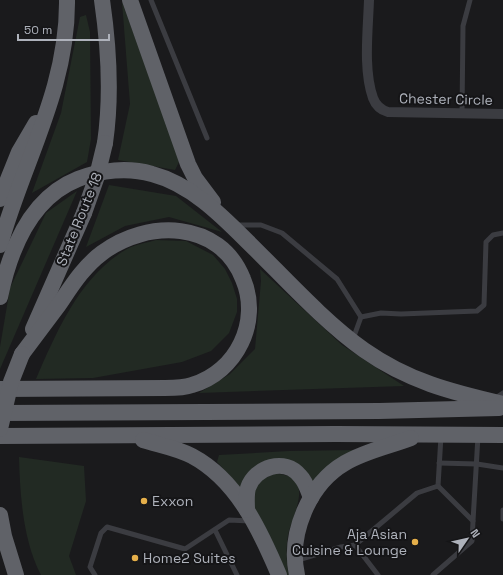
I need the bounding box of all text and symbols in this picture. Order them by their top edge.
scale bar [18,16,109,42]
text: 50 m [24,22,52,38]
street label: Chester Circle [399,89,493,109]
street label: State Route 18 [52,169,106,268]
place label: Exxon [152,492,193,510]
marker: Exxon [139,496,149,506]
north arrow [447,519,487,559]
place label: Aja Asian Cuisine & Lounge [292,525,407,559]
text: N [467,526,483,540]
marker: Aja Asian Cuisine & Lounge [410,537,420,547]
place label: Home2 Suites [143,549,236,567]
marker: Home2 Suites [130,553,140,563]

